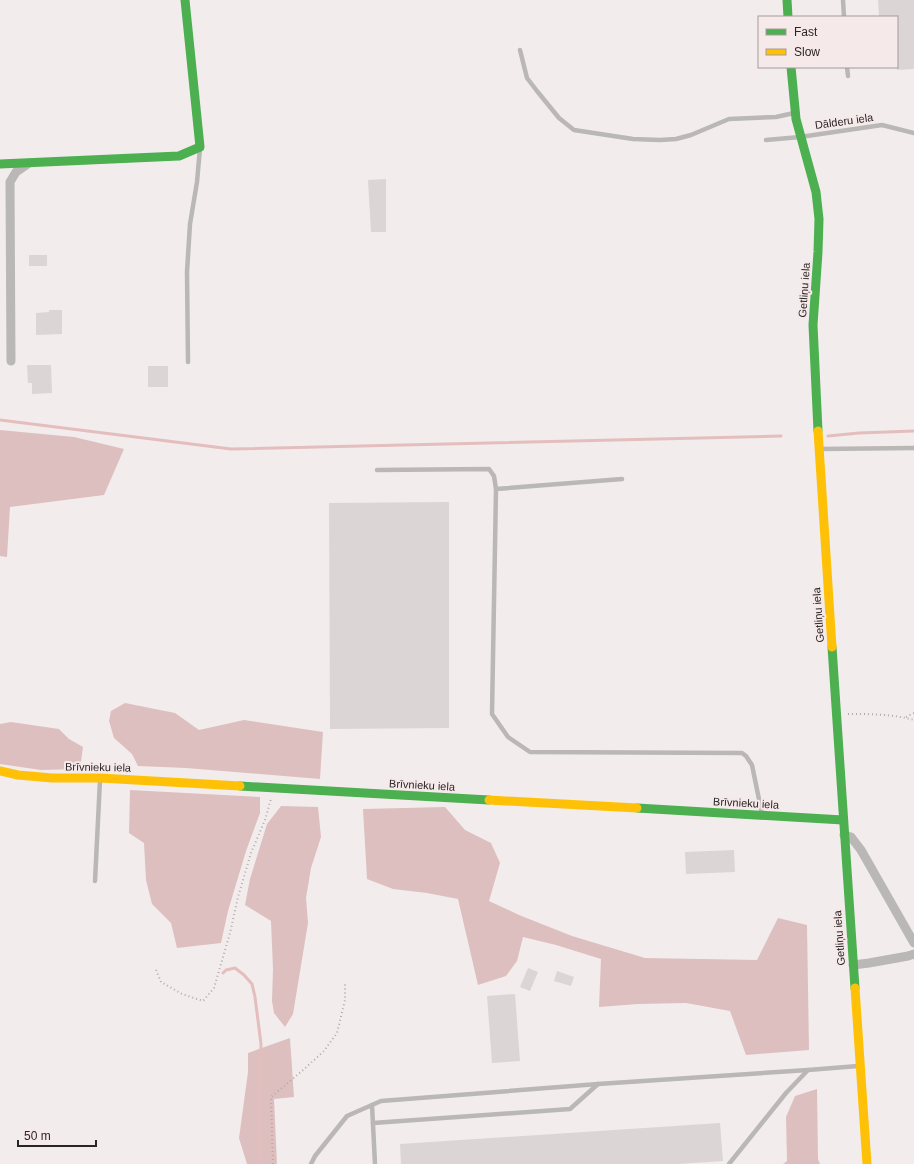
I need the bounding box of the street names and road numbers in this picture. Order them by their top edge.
street label: Dālderu iela [814,111,875,131]
street label: Getliņu iela [796,261,812,318]
street label: Getliņu iela [810,586,826,643]
street label: Brīvnieku iela [65,760,132,774]
street label: Brīvnieku iela [389,777,456,793]
street label: Brīvnieku iela [713,795,780,811]
street label: Getliņu iela [831,909,847,966]

